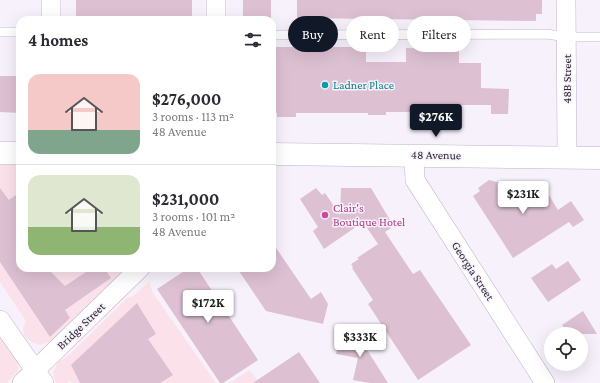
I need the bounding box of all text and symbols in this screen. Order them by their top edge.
chip: Buy [288,16,338,52]
chip: Rent [346,16,399,52]
chip: Filters [407,16,471,52]
icon: filters [242,29,264,51]
text: 4 homes [28,31,88,50]
street label: 48B Street [560,53,574,104]
place label: Ladner Place [333,78,394,92]
marker: Ladner Place [320,80,330,90]
icon: home [60,90,108,138]
text: $276,000 [152,90,221,109]
pin: $276K [408,104,464,138]
text: 3 rooms · 113 m² [152,109,234,124]
text: $276K [419,109,453,124]
text: 48 Avenue [152,124,206,139]
street label: 48 Avenue [411,148,461,162]
pin: $231K [495,181,551,215]
text: $231K [507,186,539,201]
text: $231,000 [152,190,219,209]
icon: home [60,191,108,239]
place label: Clair's Boutique Hotel [333,201,405,229]
text: 3 rooms · 101 m² [152,209,235,224]
marker: Clair's Boutique Hotel [320,210,330,220]
text: 48 Avenue [152,224,206,239]
street label: Georgia Street [449,239,498,304]
pin: $172K [180,290,236,324]
text: $172K [192,295,224,310]
street label: Bridge Street [54,299,109,352]
pin: $333K [332,324,388,358]
map controls [544,327,588,371]
button: locate [544,327,588,371]
text: $333K [343,329,377,344]

